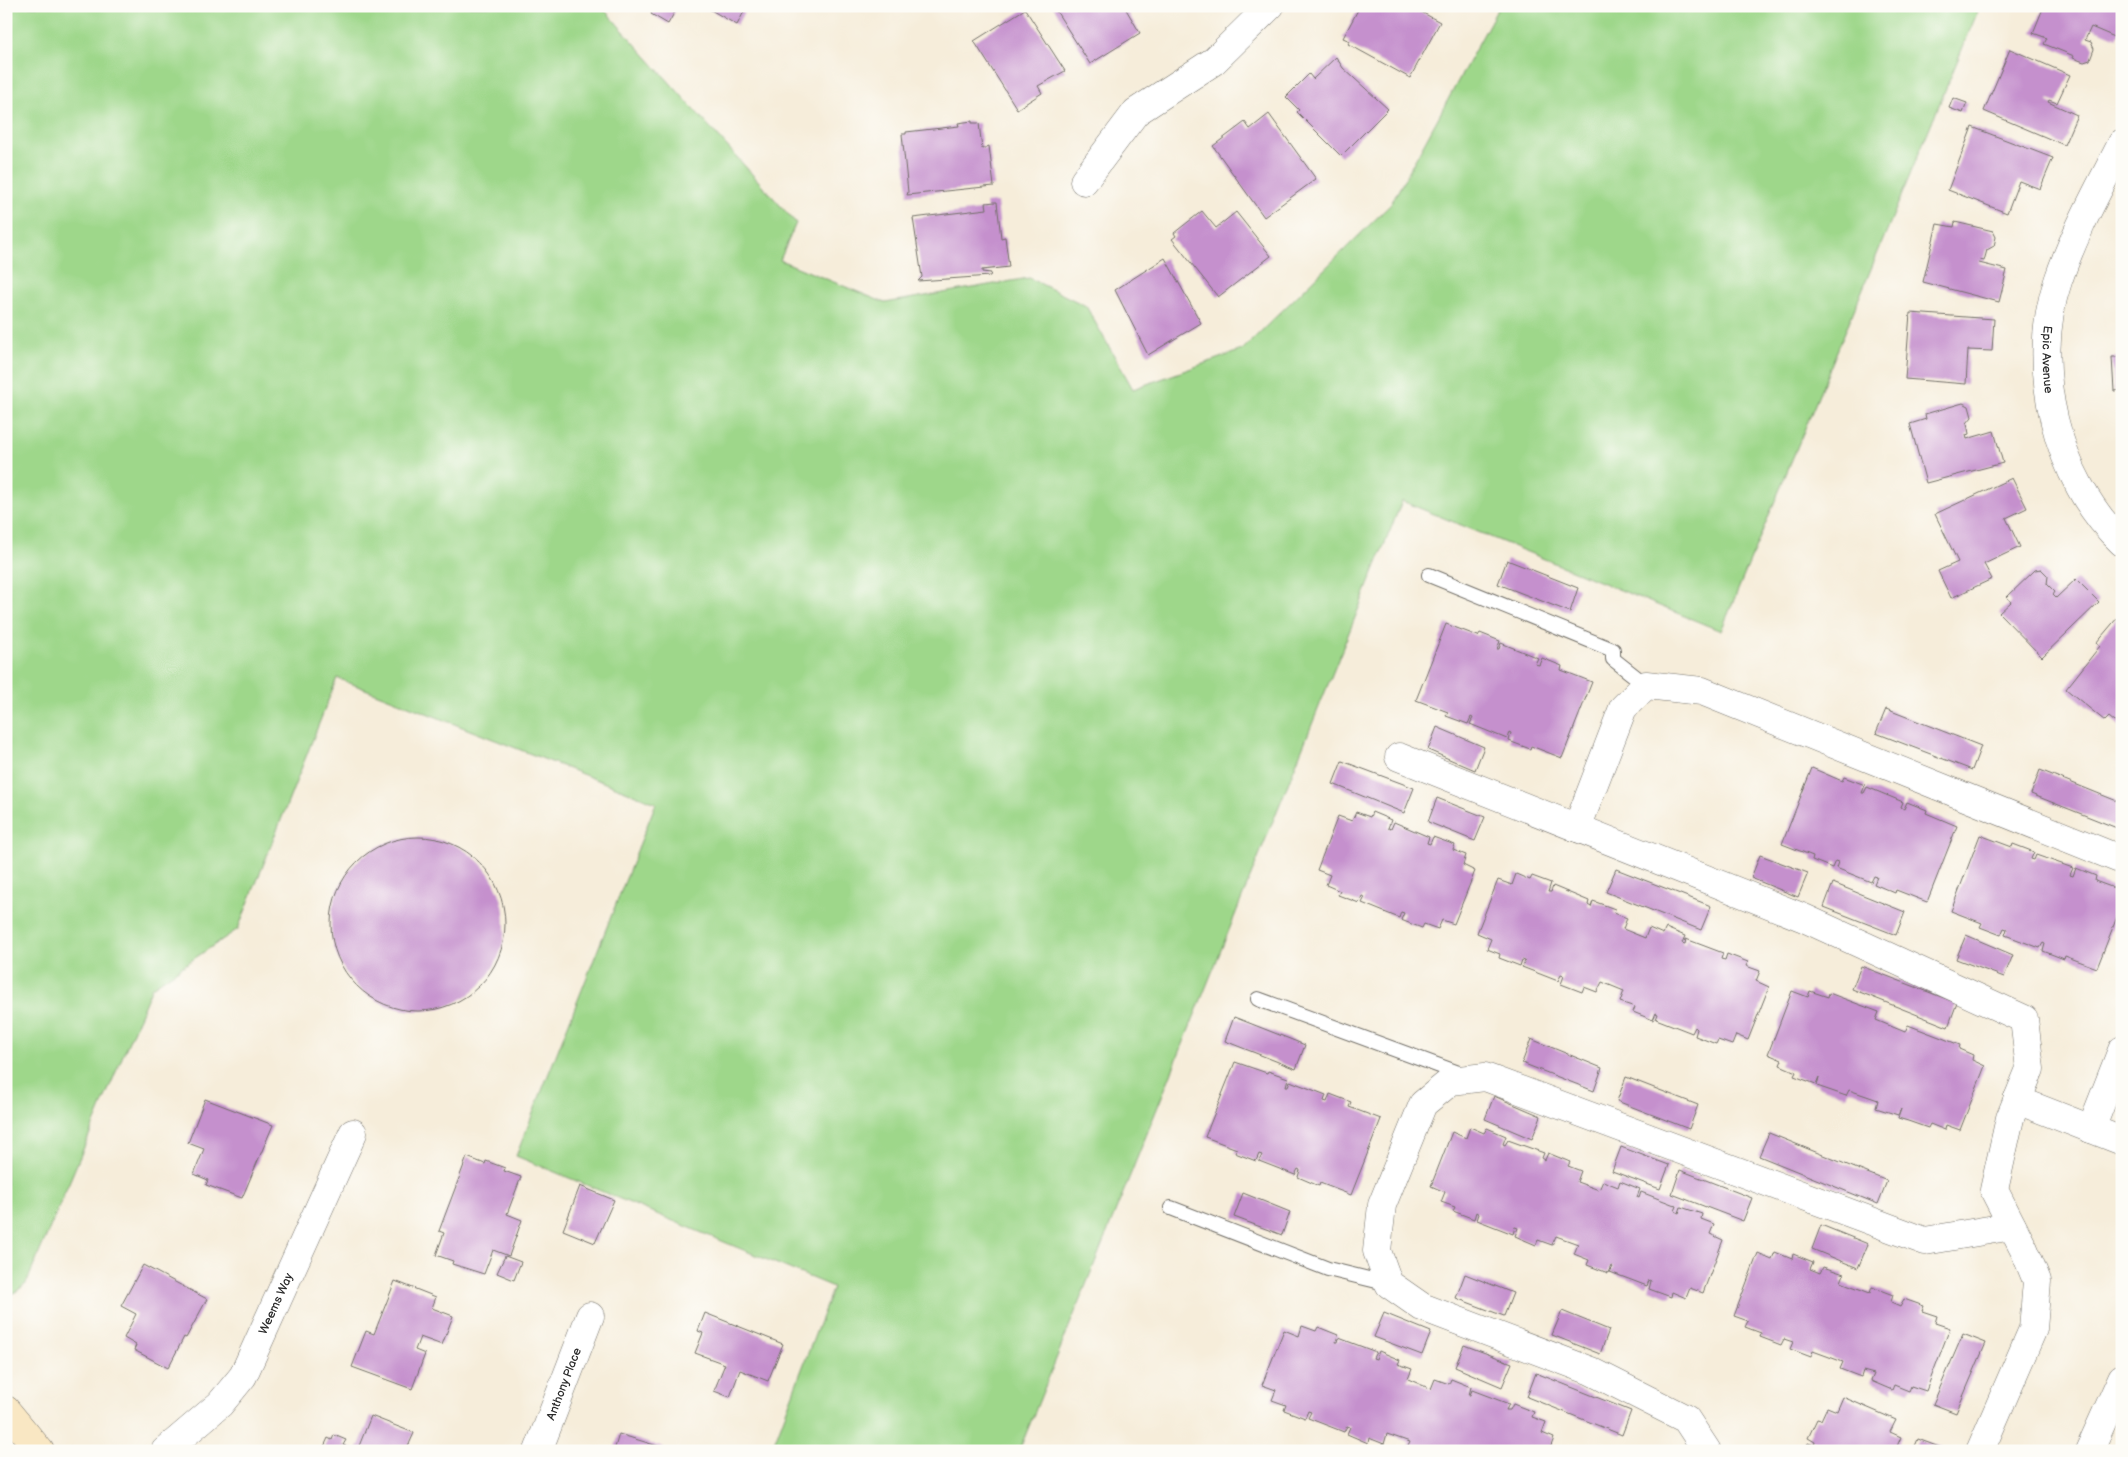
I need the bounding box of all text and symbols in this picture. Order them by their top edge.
street label: Epic Avenue [2039,325,2057,394]
street label: Weems Way [255,1270,296,1337]
street label: Anthony Place [543,1345,585,1422]

